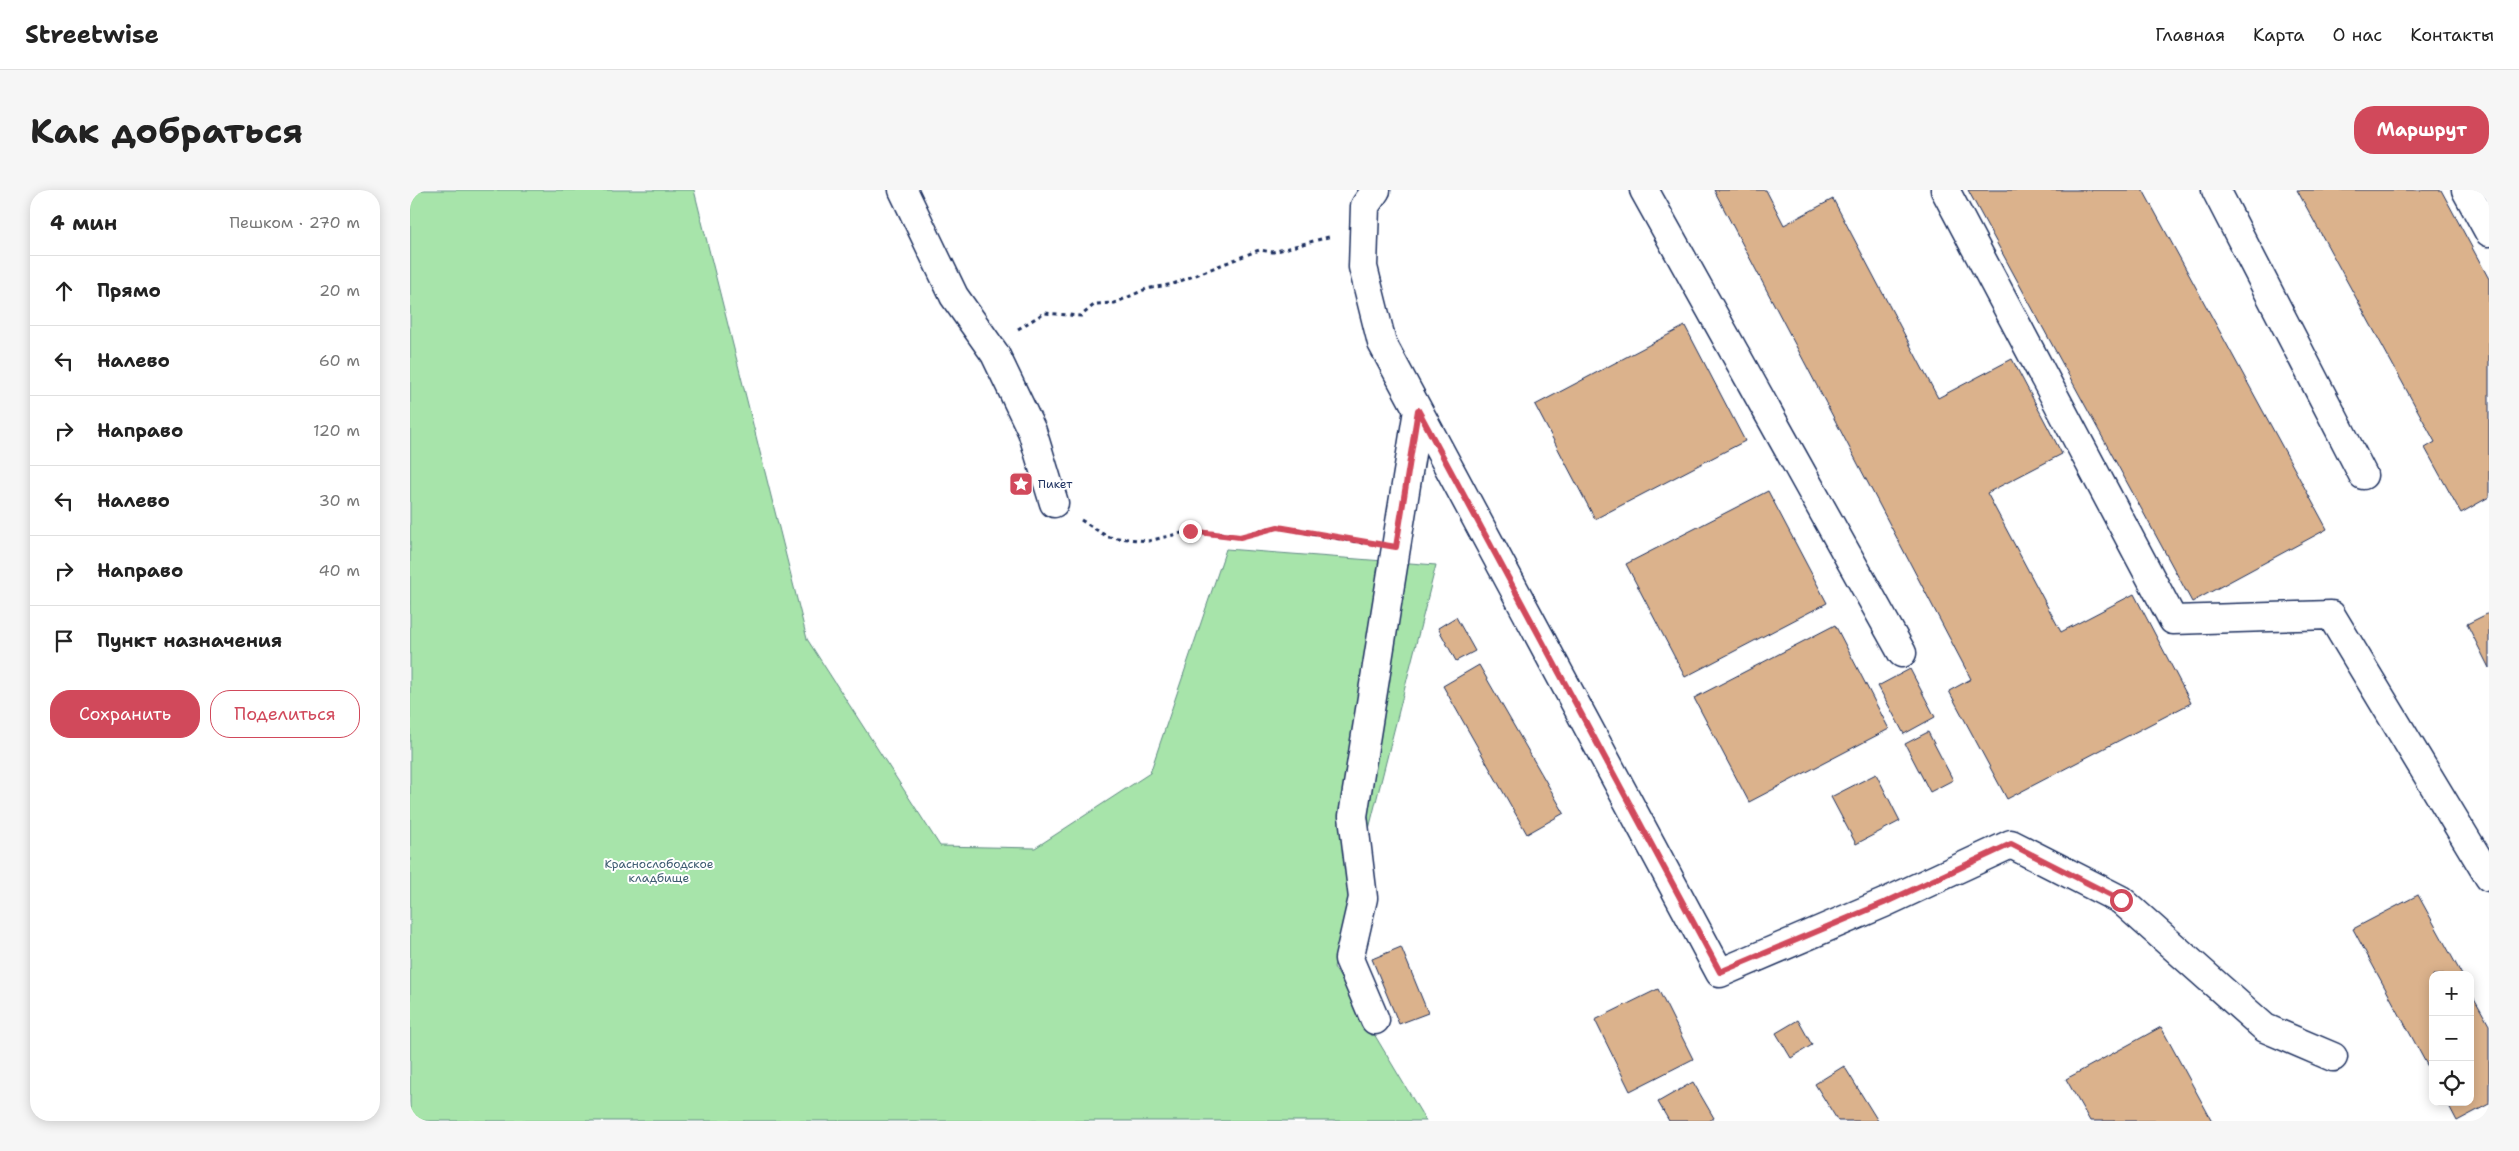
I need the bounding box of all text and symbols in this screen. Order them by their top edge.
text: Streetwise [25,19,159,51]
text: Главная [2155,23,2225,47]
text: Карта [2253,23,2305,47]
text: О нас [2333,23,2382,47]
text: Контакты [2410,23,2494,47]
button: Маршрут [2354,106,2489,154]
text: Как добраться [30,107,303,154]
text: 4 мин [50,209,117,237]
text: Пешком · 270 m [229,212,360,233]
icon: ahead [50,277,78,305]
text: Прямо [97,278,161,303]
text: 20 m [319,280,360,301]
icon: left [50,347,78,375]
text: Налево [97,348,170,373]
text: 60 m [319,350,360,371]
icon: right [50,417,78,445]
text: Направо [97,418,183,443]
text: 120 m [313,420,360,441]
place icon: Пикет [1008,471,1034,497]
place label: Пикет [1038,476,1073,492]
icon: left [50,487,78,515]
text: Налево [97,488,170,513]
text: 30 m [319,490,360,511]
route end [1179,520,1202,543]
icon: right [50,557,78,585]
text: Направо [97,558,183,583]
text: 40 m [318,560,360,581]
icon: arrive [50,627,78,655]
text: Пункт назначения [97,628,282,653]
button: Сохранить [50,690,200,738]
button: Поделиться [210,690,360,738]
park label: Краснослободское кладбище [604,856,714,886]
route start [2110,889,2133,912]
map controls [2429,971,2474,1106]
button: + [2429,971,2474,1016]
button: − [2429,1016,2474,1061]
button: locate [2429,1061,2474,1106]

